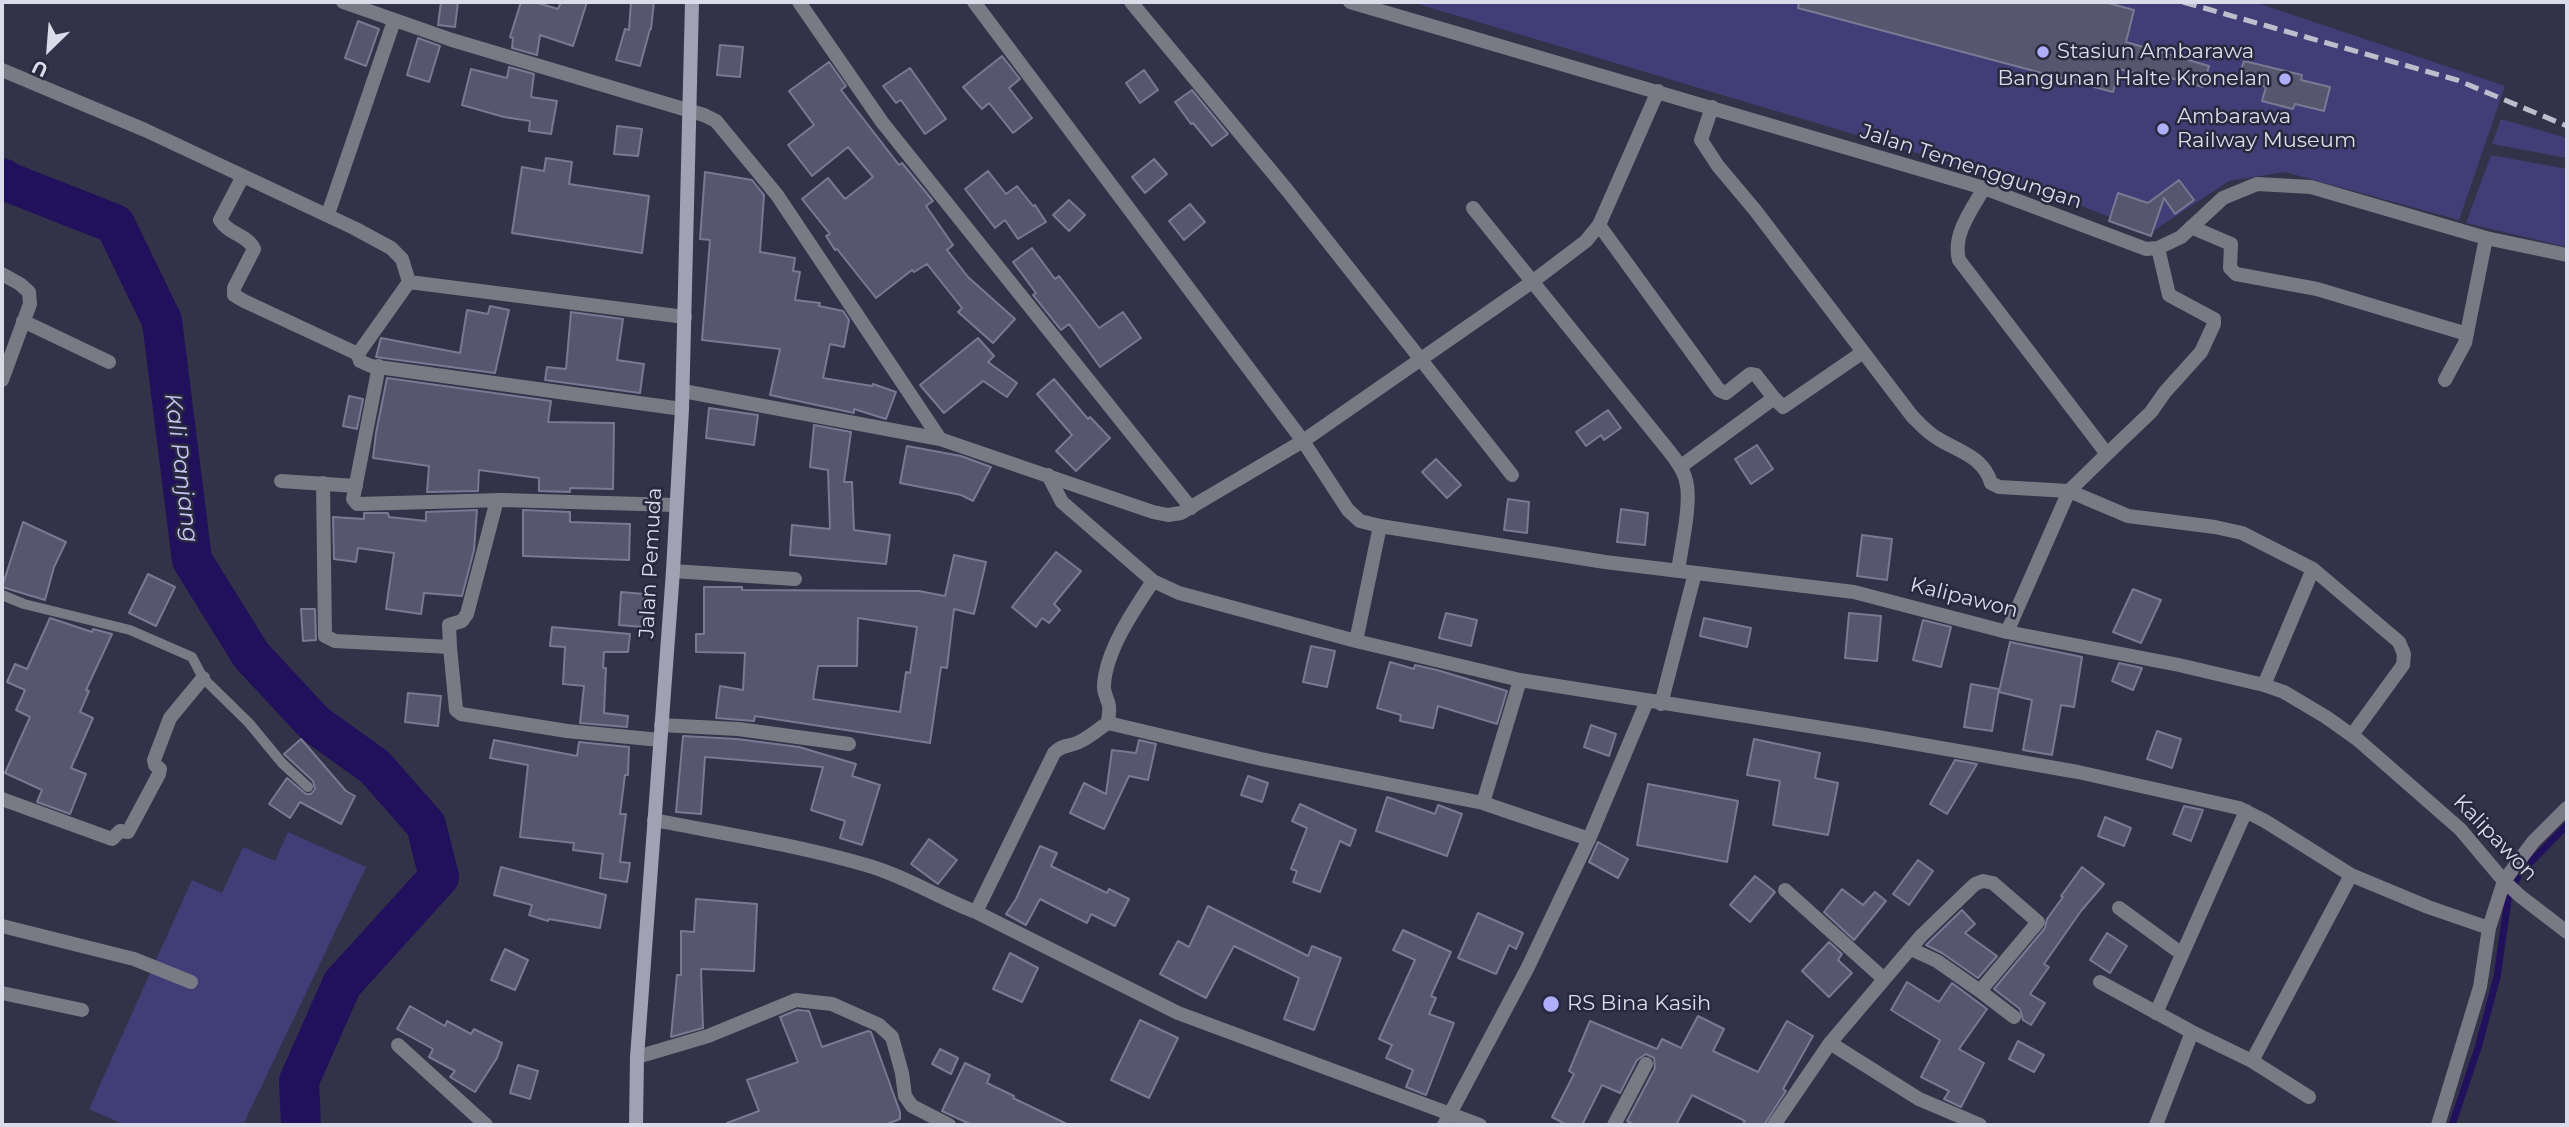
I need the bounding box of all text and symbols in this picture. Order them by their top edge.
north arrow [14,14,84,84]
place label: Stasiun Ambarawa [2057,39,2254,65]
marker: Stasiun Ambarawa [2035,44,2051,60]
text: U [28,55,52,82]
place label: Bangunan Halte Kronelan [1997,66,2271,92]
marker: Bangunan Halte Kronelan [2277,71,2293,87]
place label: Ambarawa Railway Museum [2177,104,2356,154]
street label: Jalan Temenggungan [1857,119,2085,215]
marker: Ambarawa Railway Museum [2155,121,2171,137]
water label: Kali Panjang [158,392,204,544]
street label: Jalan Pemuda [634,487,668,639]
street label: Kalipawon [1907,572,2021,624]
street label: Kalipawon [2448,790,2542,886]
place label: RS Bina Kasih [1567,991,1711,1017]
marker: RS Bina Kasih [1541,994,1561,1014]

